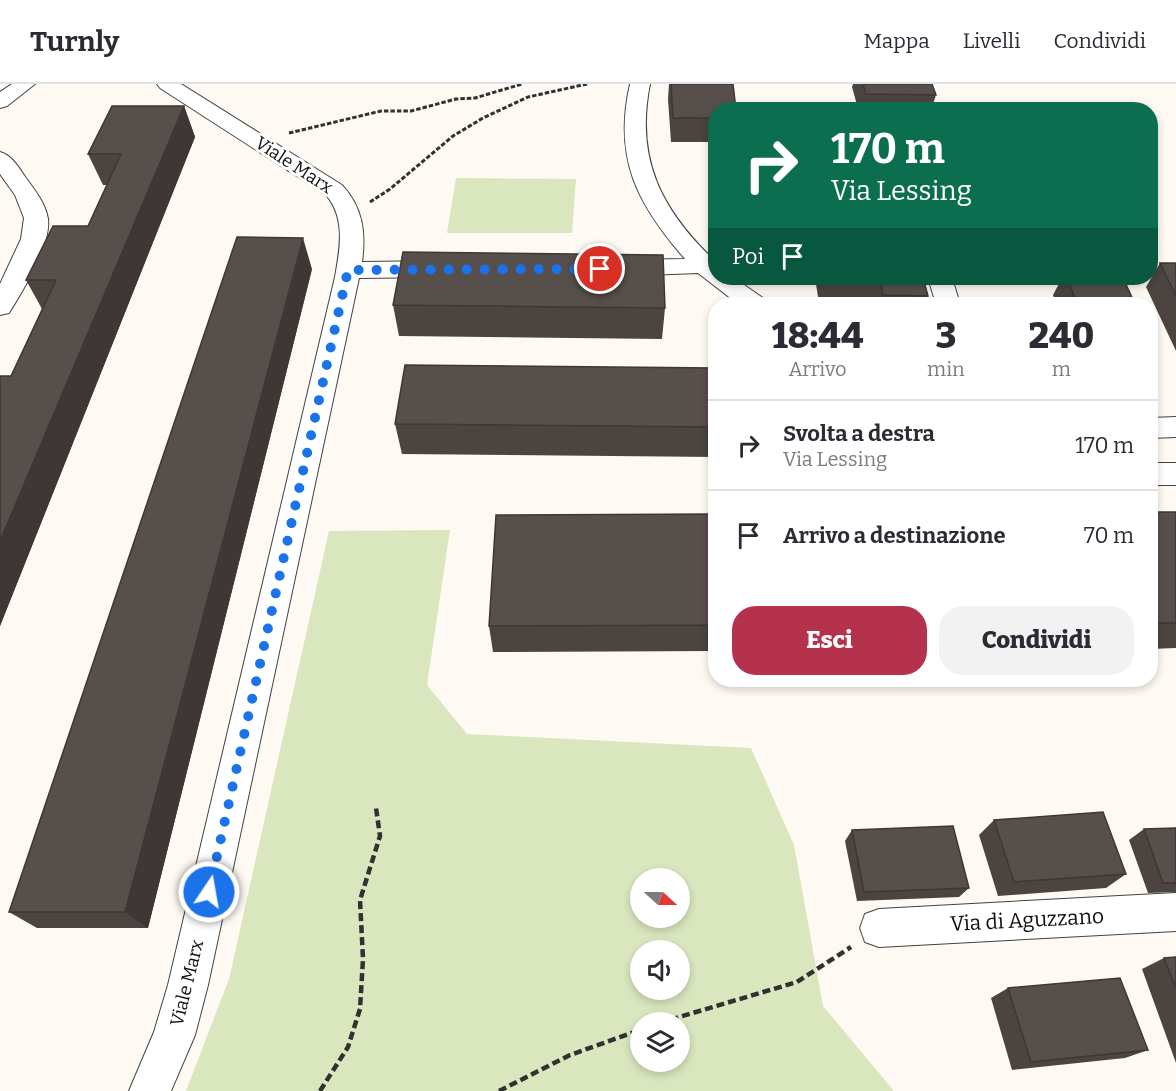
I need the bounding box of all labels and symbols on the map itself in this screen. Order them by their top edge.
street label: Viale Marx [251,132,337,198]
pin [574,243,625,294]
position arrow [177,860,241,924]
north arrow [630,868,690,928]
street label: Via di Aguzzano [949,903,1105,937]
street label: Viale Marx [166,937,208,1029]

